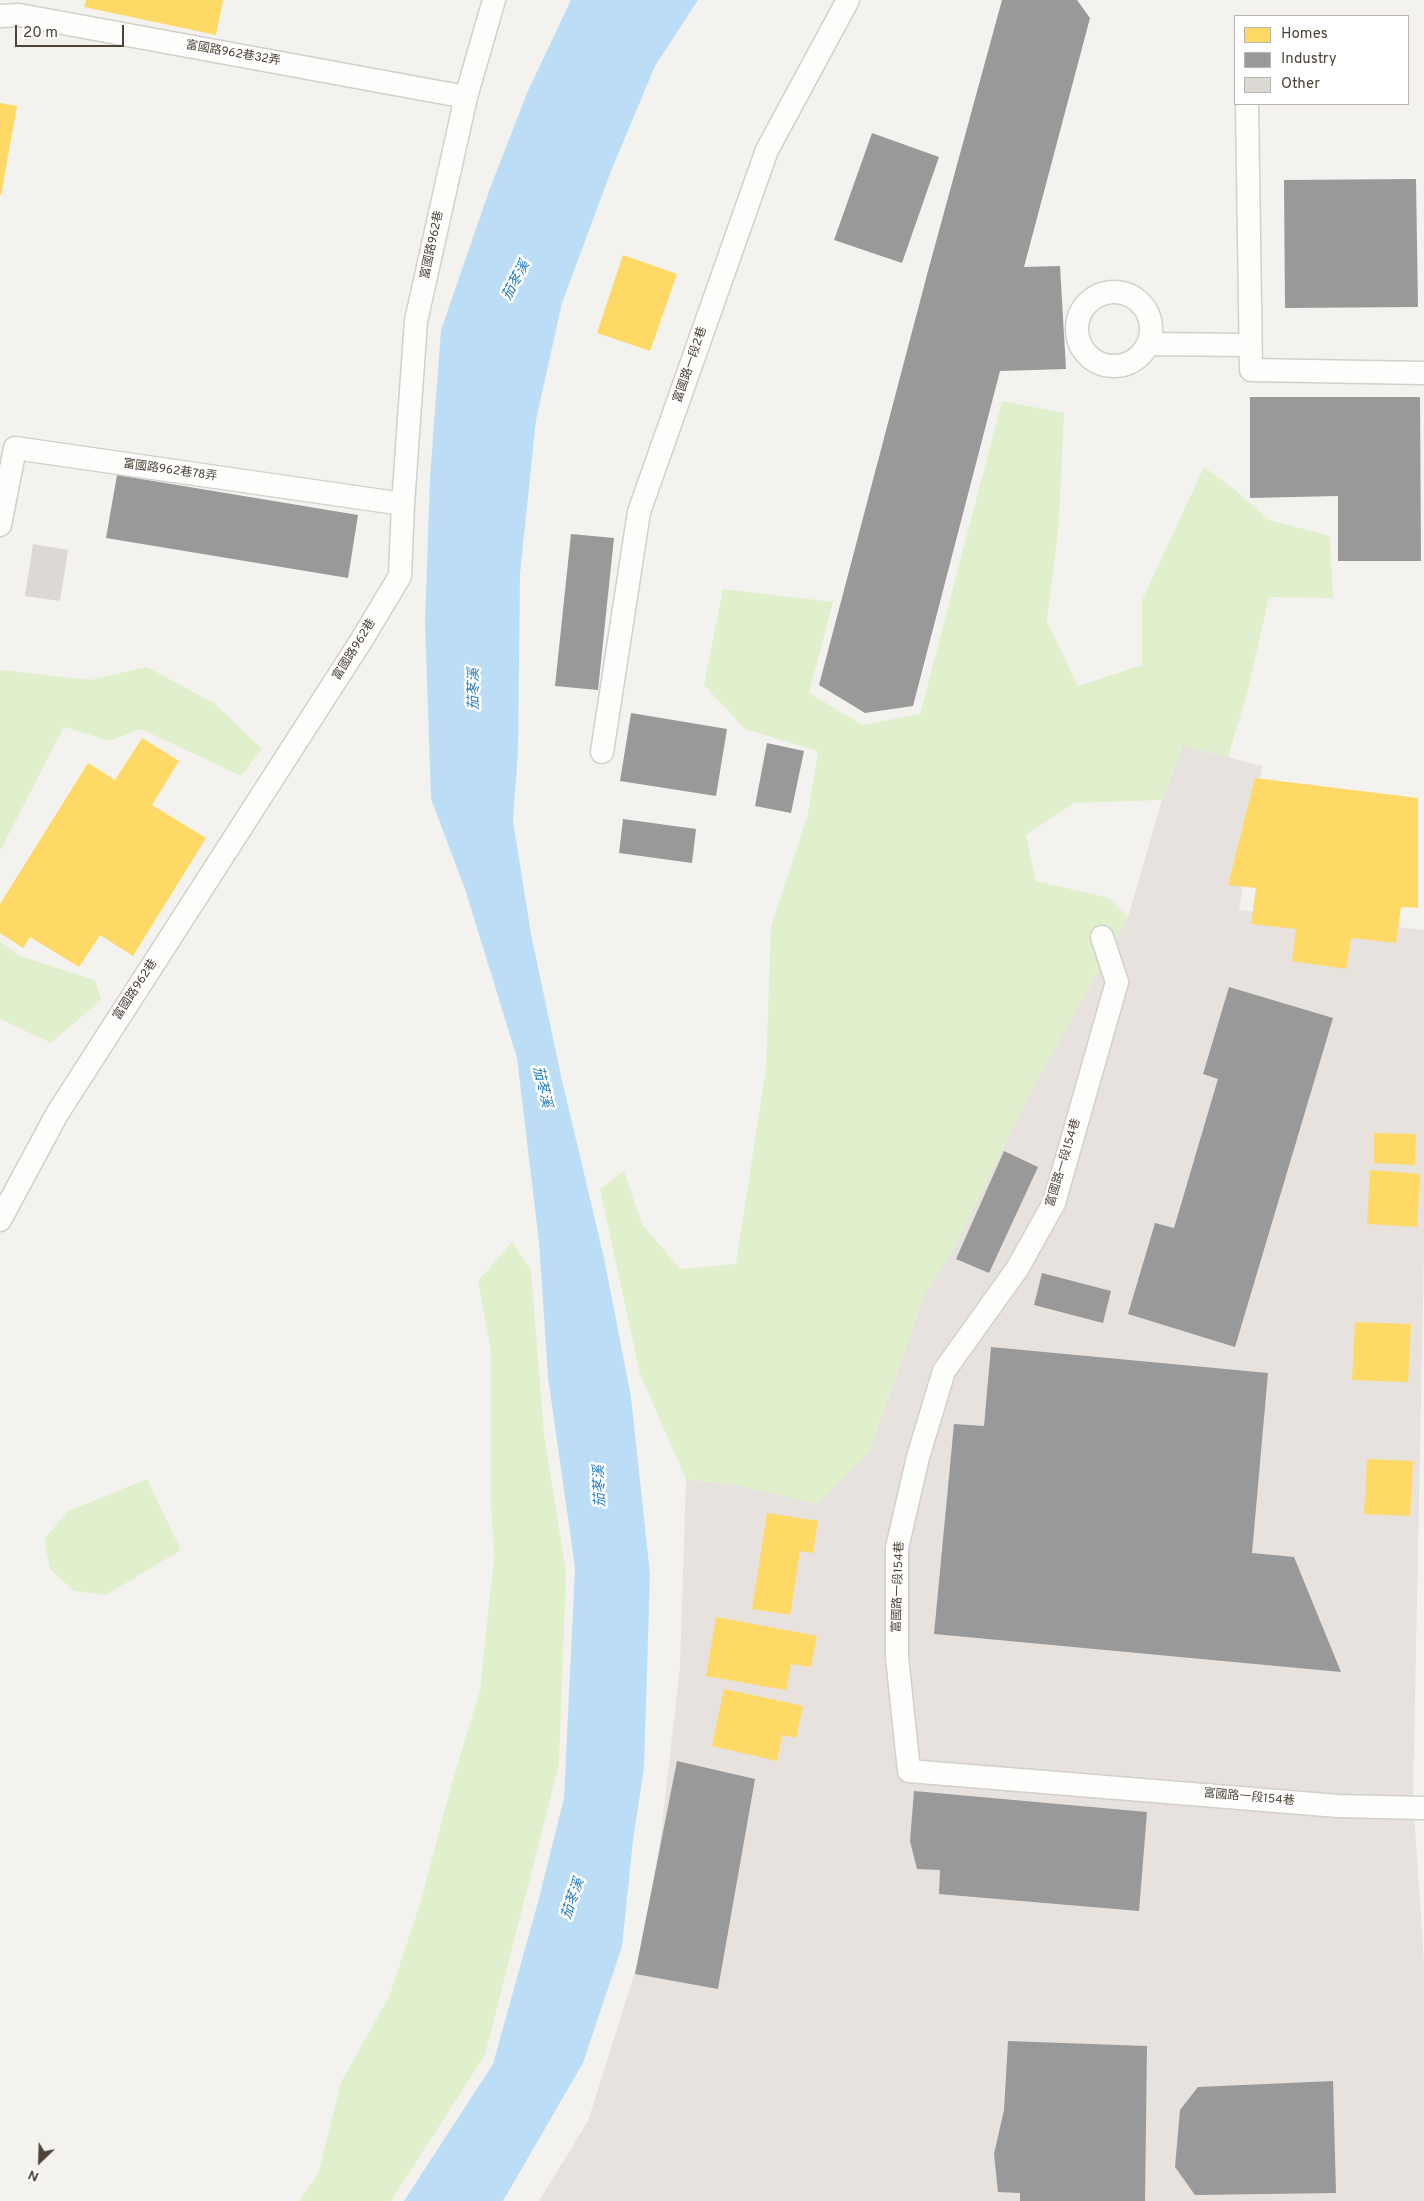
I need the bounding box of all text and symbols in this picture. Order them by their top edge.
scale bar [18,15,126,47]
legend [1234,15,1409,105]
text: 20 m [23,24,58,43]
text: Homes [1281,25,1328,44]
street label: 富國路962巷32弄 [184,39,282,69]
text: Industry [1281,50,1337,69]
text: Other [1281,75,1320,94]
street label: 富國路962巷 [419,209,447,281]
water label: 茄苳溪 [500,259,534,303]
street label: 富國路一段2巷 [671,325,711,405]
street label: 富國路962巷78弄 [122,457,218,485]
street label: 富國路962巷 [330,617,380,683]
water label: 茄苳溪 [467,668,483,710]
street label: 富國路962巷 [111,957,161,1023]
water label: 茄苳溪 [528,1065,554,1109]
street label: 富國路一段154巷 [1044,1117,1084,1209]
water label: 茄苳溪 [592,1465,610,1507]
street label: 富國路一段154巷 [890,1541,908,1633]
street label: 富國路一段154巷 [1203,1787,1295,1809]
water label: 茄苳溪 [559,1876,589,1922]
north arrow [15,2136,65,2186]
text: N [26,2165,42,2185]

